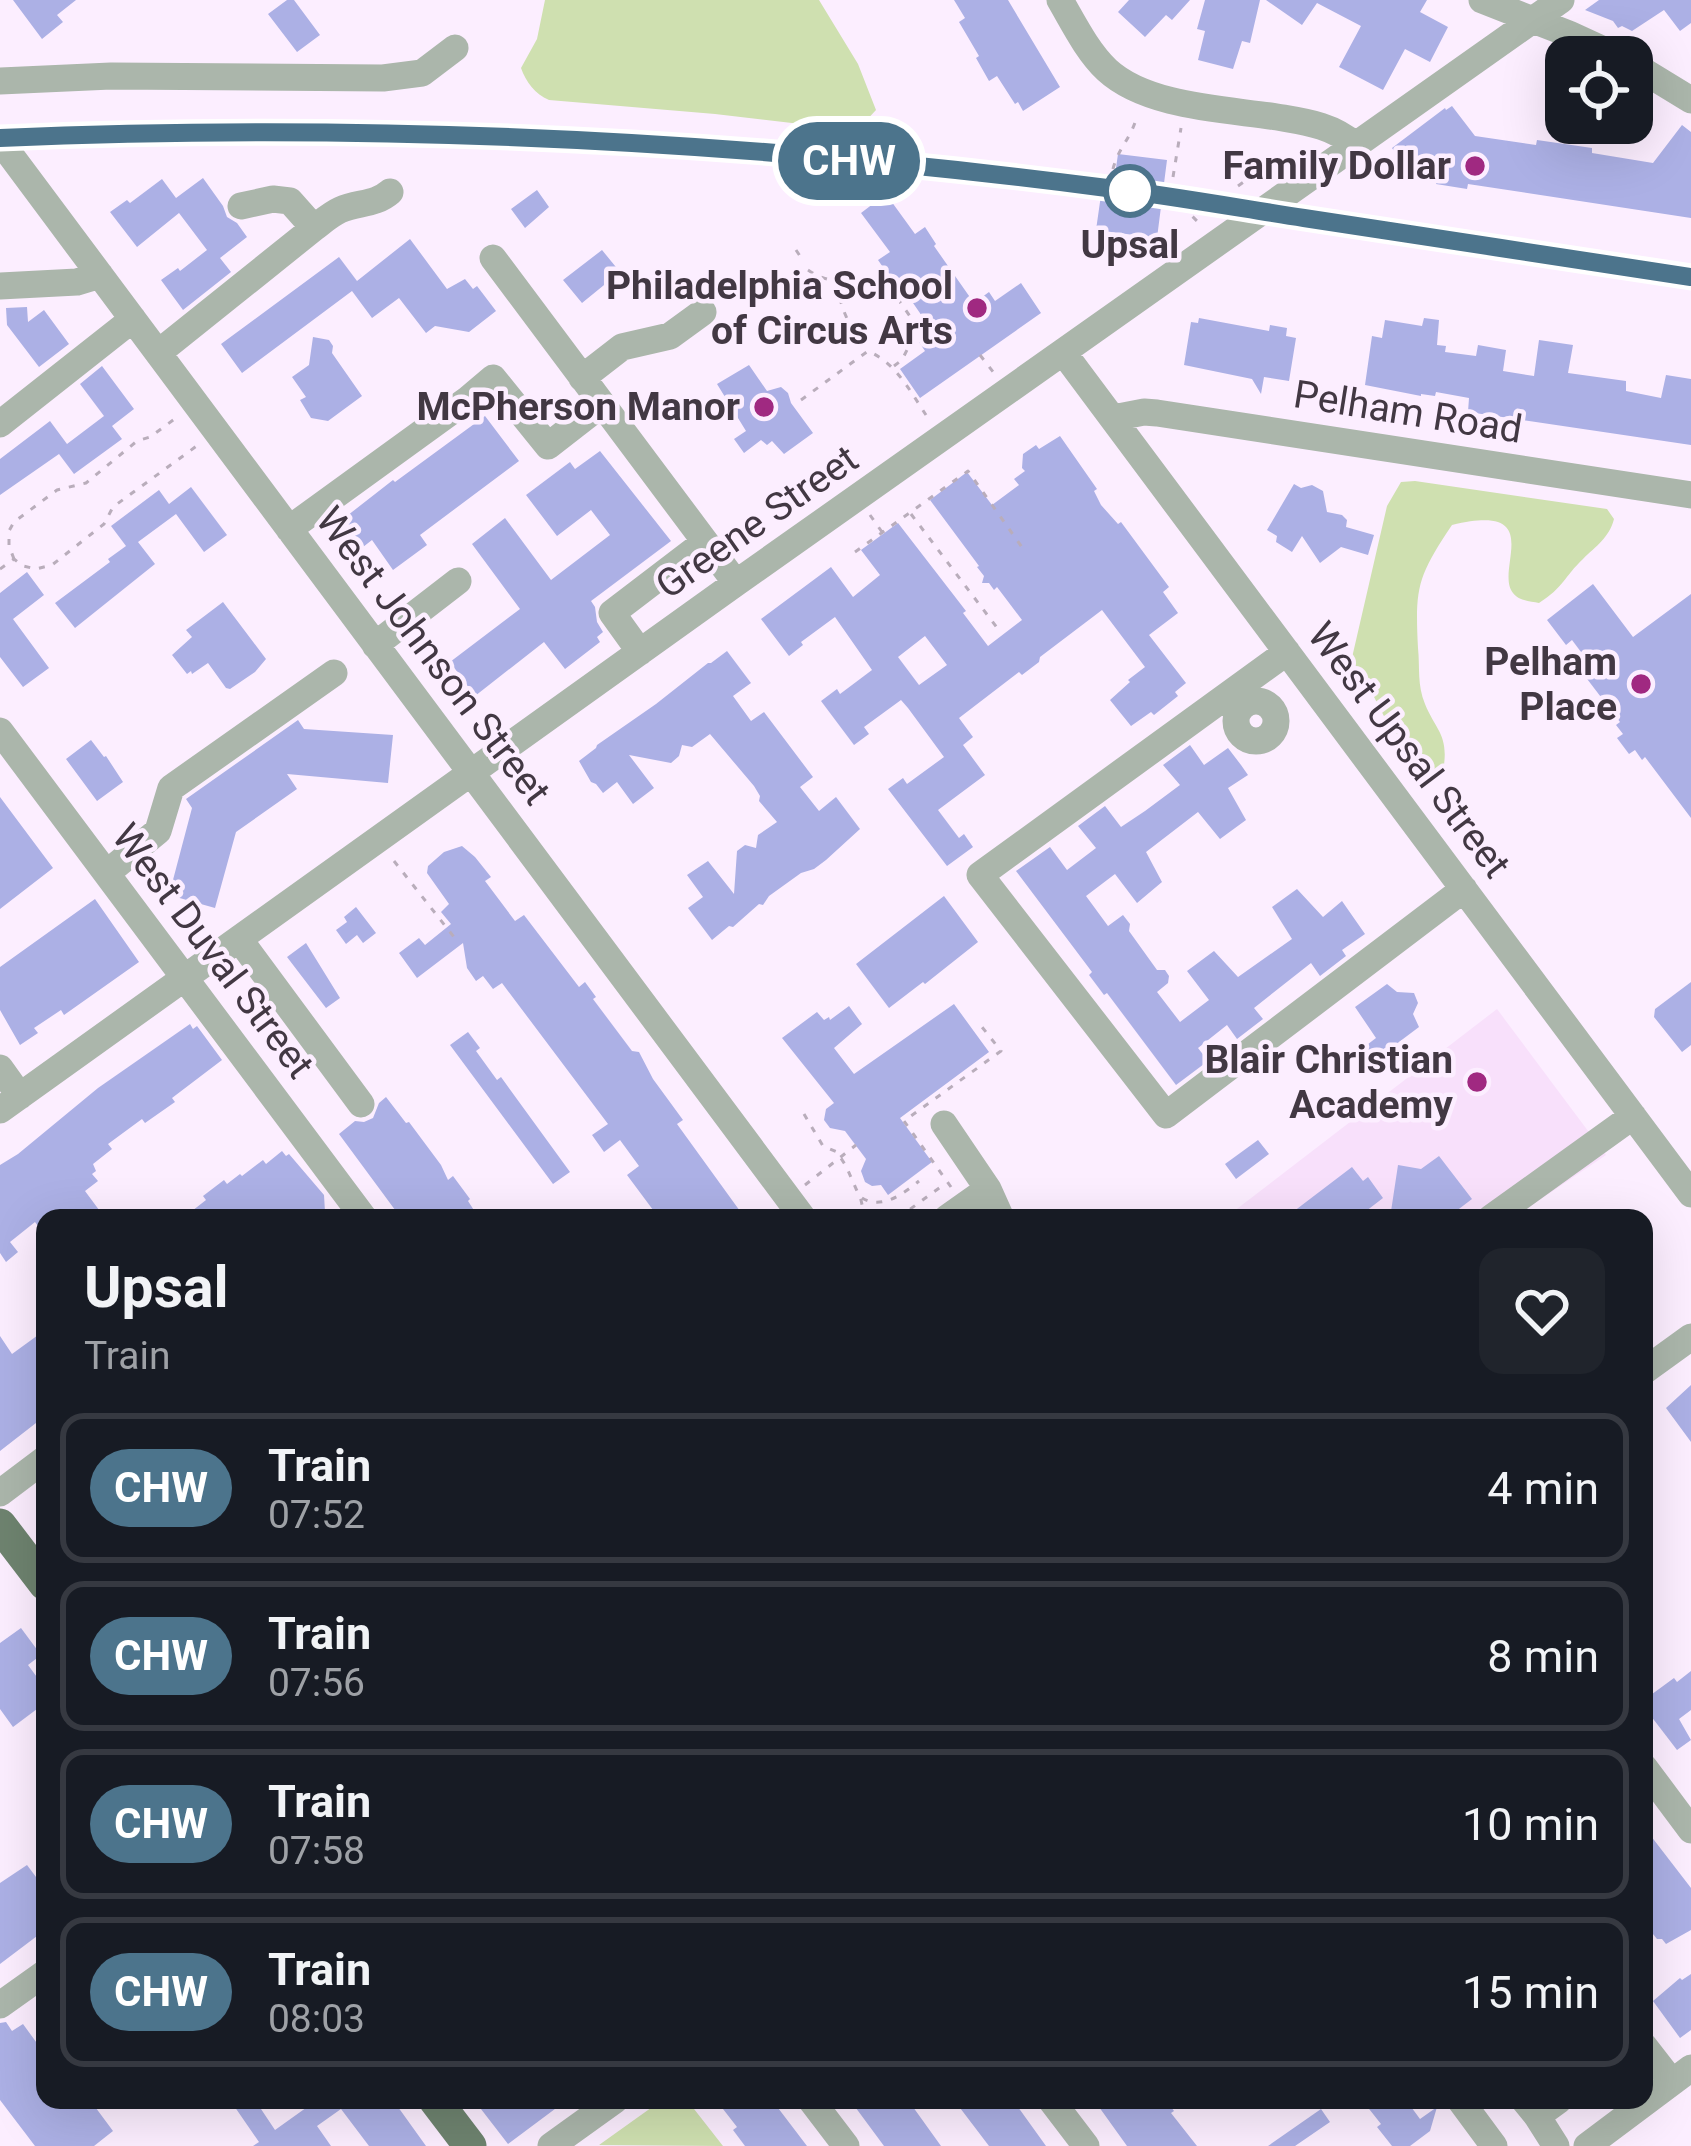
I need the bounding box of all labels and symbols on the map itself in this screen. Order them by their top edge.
line badge: CHW [780,122,918,200]
place label: Family Dollar [1222,143,1451,189]
marker: Family Dollar [1462,153,1488,179]
marker: Upsal [1105,166,1155,216]
place label: Upsal [1081,222,1179,268]
place label: Philadelphia School of Circus Arts [606,263,953,354]
marker: Philadelphia School of Circus Arts [964,295,990,321]
street label: Pelham Road [1291,371,1525,453]
place label: McPherson Manor [416,384,740,430]
marker: McPherson Manor [751,394,777,420]
street label: Greene Street [647,436,867,608]
street label: West Johnson Street [306,498,560,814]
street label: West Upsal Street [1298,613,1520,887]
place label: Pelham Place [1484,639,1617,730]
marker: Pelham Place [1628,671,1654,697]
street label: West Duval Street [102,815,324,1087]
place label: Blair Christian Academy [1204,1037,1453,1128]
marker: Blair Christian Academy [1464,1069,1490,1095]

